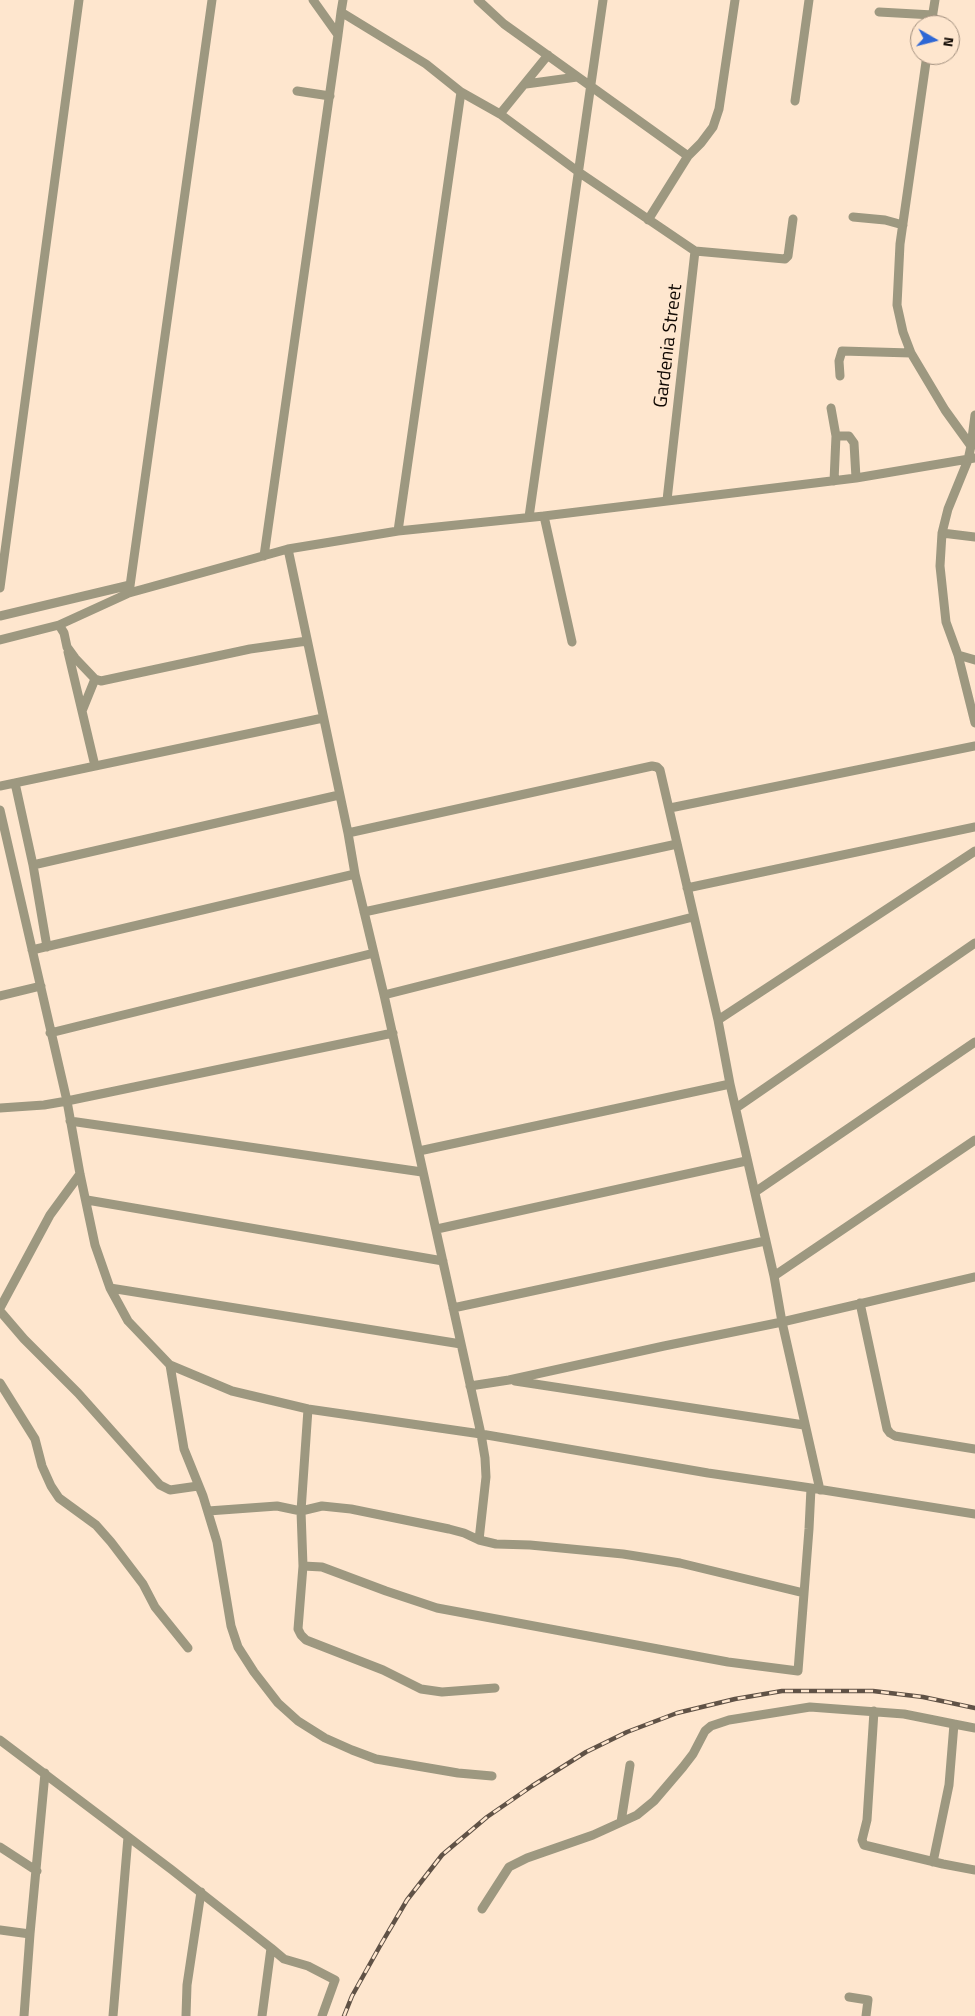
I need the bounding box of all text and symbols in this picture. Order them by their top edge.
north arrow [910,15,960,65]
text: N [938,36,960,48]
street label: Gardenia Street [650,283,688,409]

